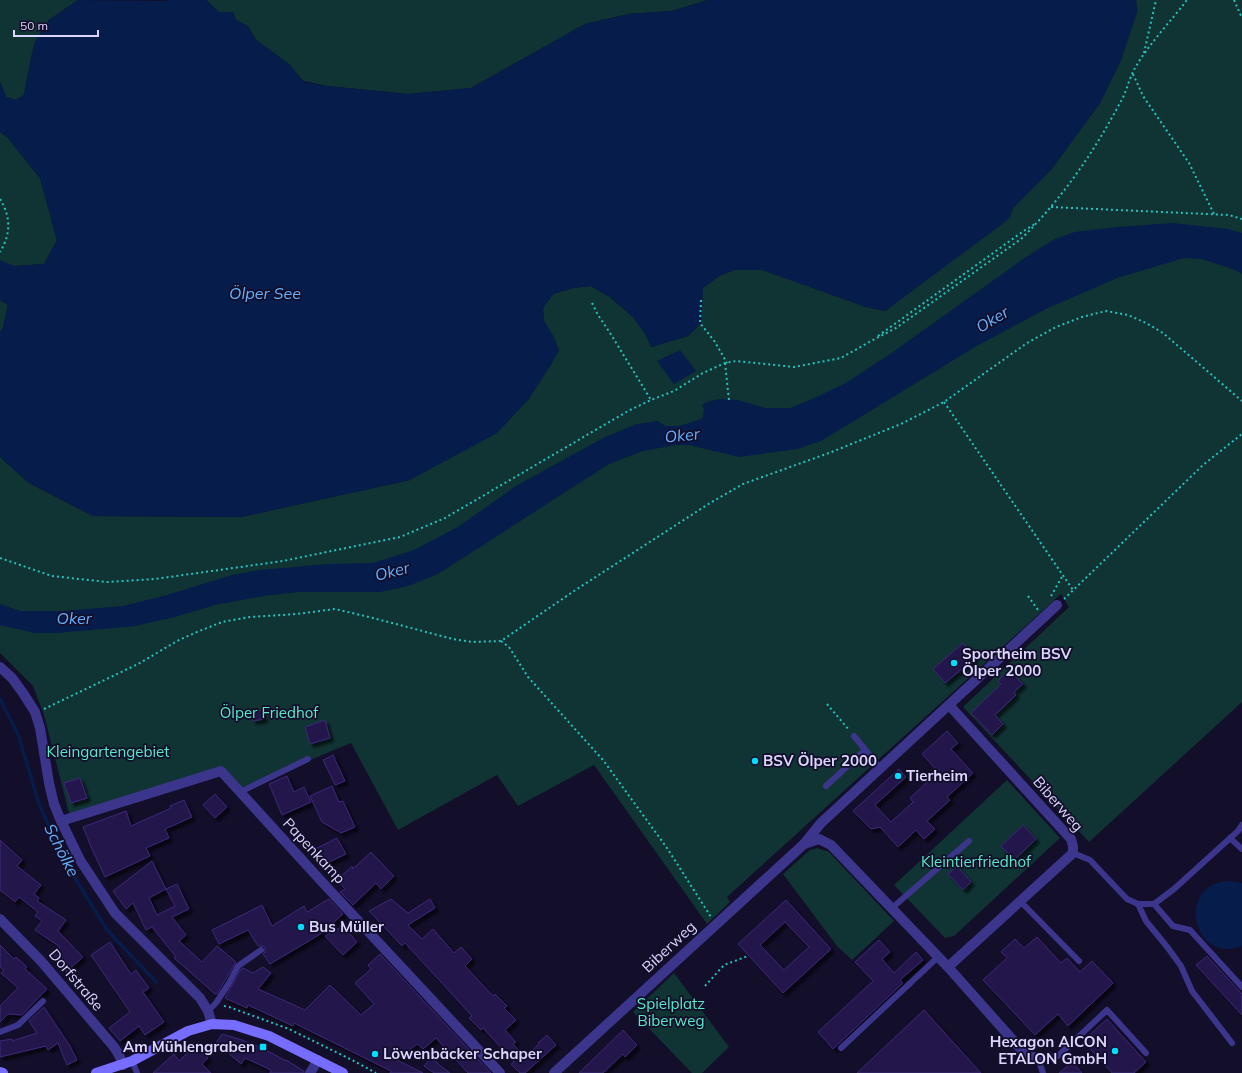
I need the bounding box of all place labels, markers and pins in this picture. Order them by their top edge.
place label: Sportheim BSV Ölper 2000 [962,644,1071,680]
marker: Sportheim BSV Ölper 2000 [949,658,959,668]
place label: BSV Ölper 2000 [763,751,877,770]
marker: BSV Ölper 2000 [750,756,760,766]
place label: Tierheim [906,766,968,785]
marker: Tierheim [893,771,903,781]
place label: Bus Müller [309,917,384,936]
marker: Bus Müller [296,922,306,932]
place label: Hexagon AICON ETALON GmbH [990,1032,1107,1068]
place label: Am Mühlengraben [123,1037,255,1056]
marker: Am Mühlengraben [258,1042,268,1052]
place label: Löwenbäcker Schaper [383,1044,542,1063]
marker: Hexagon AICON ETALON GmbH [1110,1046,1120,1056]
marker: Löwenbäcker Schaper [370,1049,380,1059]

